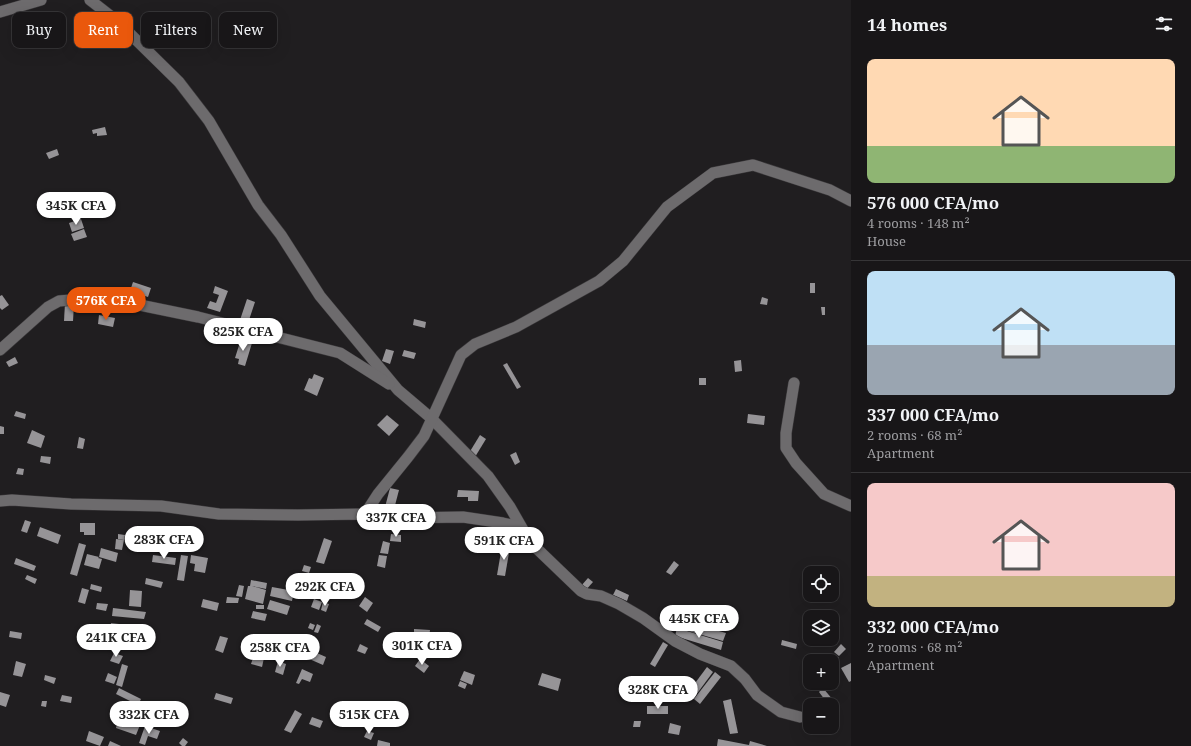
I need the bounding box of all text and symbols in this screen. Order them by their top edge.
chip: Buy [12,12,66,48]
chip: Rent [74,12,133,48]
chip: Filters [141,12,211,48]
chip: New [219,12,277,48]
text: 14 homes [867,13,947,36]
icon: filters [1153,13,1175,35]
icon: home [985,85,1057,157]
text: 576 000 CFA/mo [867,191,999,214]
pin: 345K CFA [35,192,117,226]
text: 345K CFA [46,196,106,214]
text: 4 rooms · 148 m² [867,214,970,232]
text: House [867,232,906,250]
pin: 576K CFA [65,287,147,321]
text: 576K CFA [76,291,136,309]
icon: home [985,297,1057,369]
pin: 825K CFA [202,318,284,352]
text: 825K CFA [213,322,273,340]
text: 337 000 CFA/mo [867,403,999,426]
text: 2 rooms · 68 m² [867,426,962,444]
text: Apartment [867,444,934,462]
pin: 337K CFA [355,504,437,538]
text: 337K CFA [366,508,426,526]
icon: home [985,509,1057,581]
pin: 283K CFA [123,526,205,560]
pin: 591K CFA [463,527,545,561]
text: 283K CFA [134,530,194,548]
text: 591K CFA [474,531,534,549]
map controls [803,566,839,734]
button: locate [803,566,839,602]
pin: 292K CFA [284,573,366,607]
text: 292K CFA [295,577,355,595]
pin: 445K CFA [658,605,740,639]
text: 445K CFA [669,609,729,627]
button: layers [803,610,839,646]
text: 332 000 CFA/mo [867,615,999,638]
pin: 241K CFA [75,624,157,658]
text: 241K CFA [86,628,146,646]
pin: 301K CFA [381,632,463,666]
pin: 258K CFA [239,634,321,668]
text: 301K CFA [392,636,452,654]
text: 258K CFA [250,638,310,656]
text: 2 rooms · 68 m² [867,638,962,656]
button: + [803,654,839,690]
text: Apartment [867,656,934,674]
pin: 328K CFA [617,676,699,710]
text: 328K CFA [628,680,688,698]
button: − [803,698,839,734]
pin: 332K CFA [108,701,190,735]
pin: 515K CFA [328,701,410,735]
text: 332K CFA [119,705,179,723]
text: 515K CFA [339,705,399,723]

